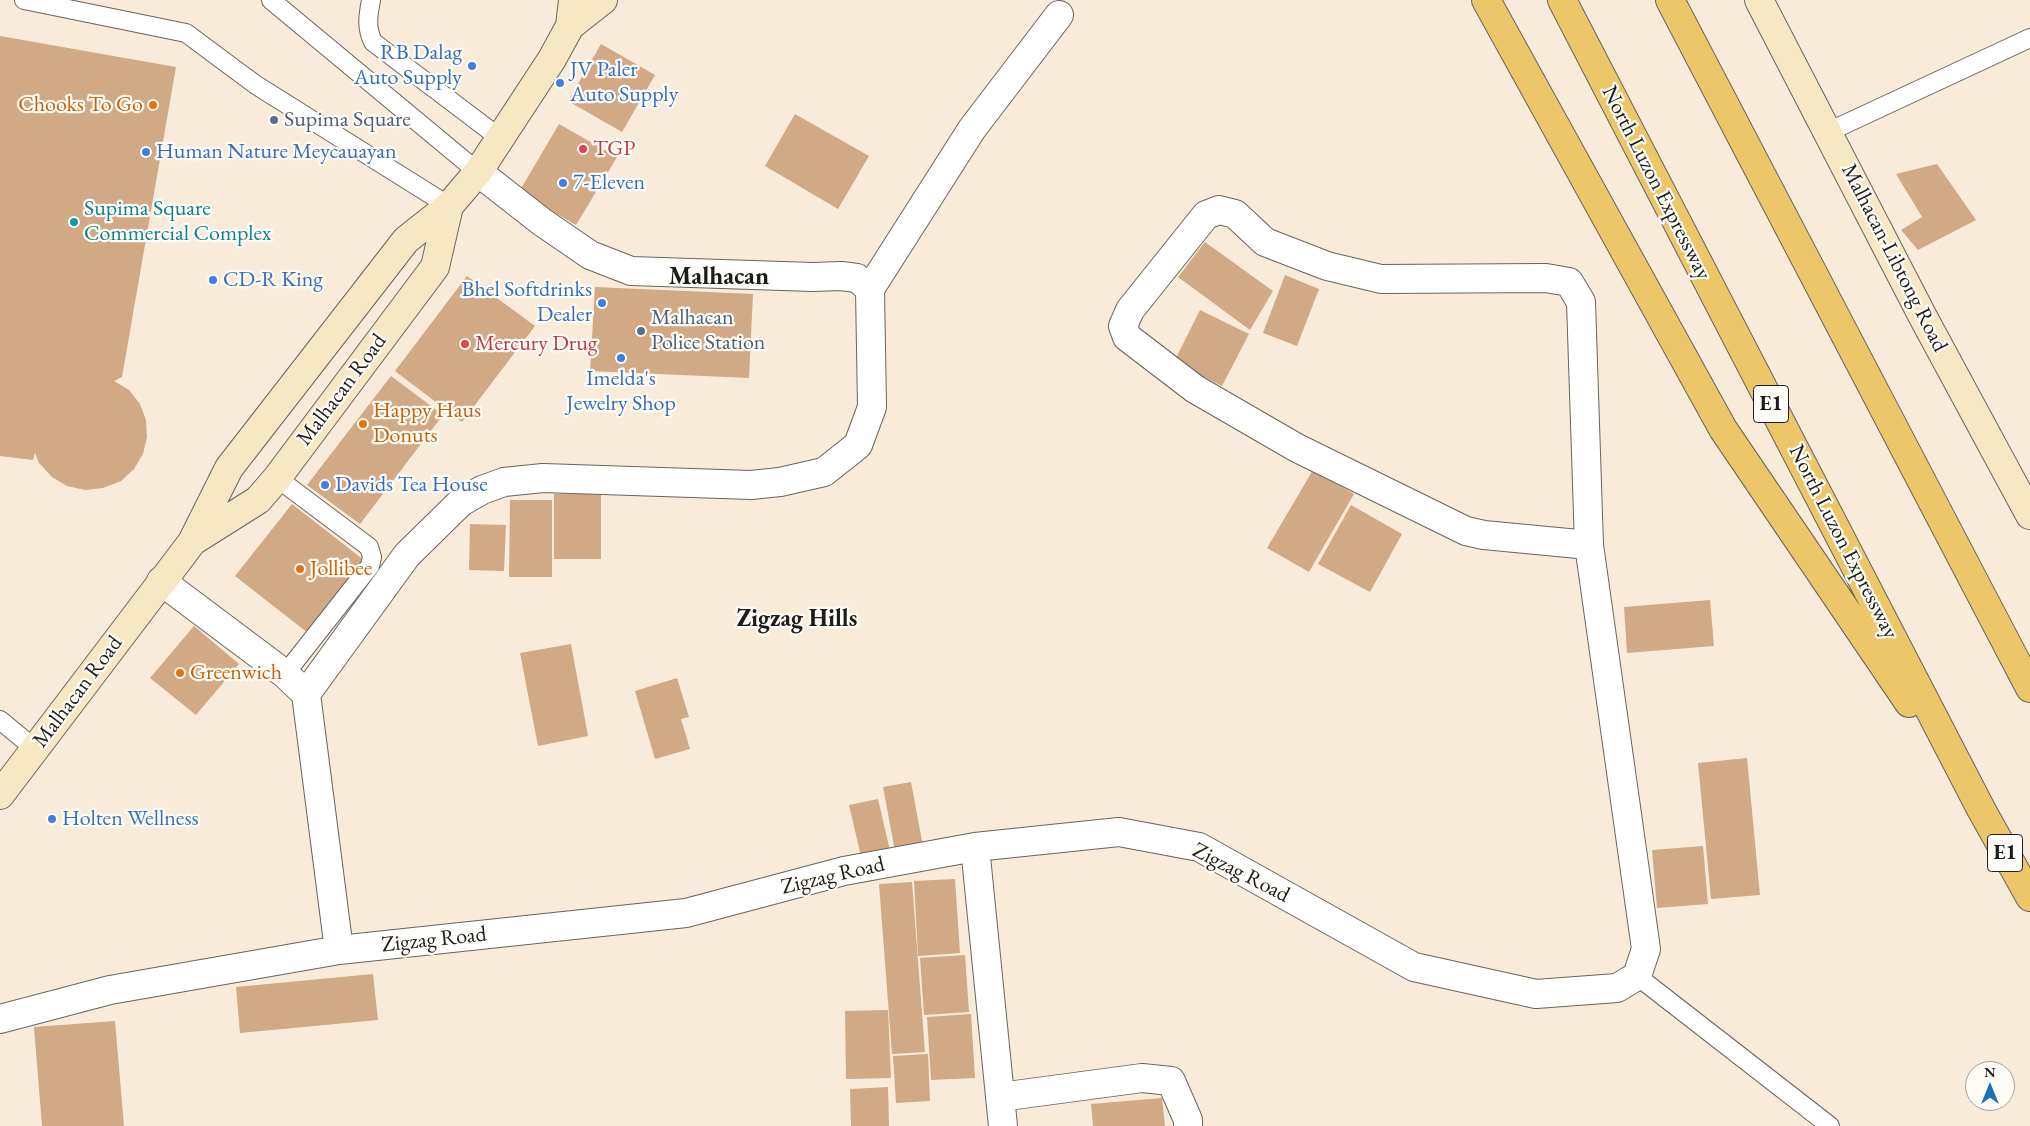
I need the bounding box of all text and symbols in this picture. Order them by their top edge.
place label: RB Dalag Auto Supply [354,40,462,91]
place label: JV Paler Auto Supply [570,57,678,108]
marker: RB Dalag Auto Supply [466,60,478,72]
marker: JV Paler Auto Supply [554,77,566,89]
street label: North Luzon Expressway [1596,82,1716,284]
place label: Chooks To Go [18,92,143,118]
marker: Chooks To Go [147,99,159,111]
place label: Supima Square [284,107,411,133]
marker: Supima Square [268,114,280,126]
place label: TGP [593,136,635,162]
place label: Human Nature Meycauayan [156,139,397,165]
marker: TGP [577,143,589,155]
marker: Human Nature Meycauayan [140,146,152,158]
street label: Malhacan-Libtong Road [1835,160,1953,356]
place label: 7-Eleven [573,170,645,196]
marker: 7-Eleven [557,177,569,189]
place label: Supima Square Commercial Complex [84,196,271,248]
marker: Supima Square Commercial Complex [68,216,80,228]
district label: Malhacan [669,262,769,292]
place label: CD-R King [223,267,323,293]
marker: CD-R King [207,274,219,286]
place label: Bhel Softdrinks Dealer [462,277,592,328]
marker: Bhel Softdrinks Dealer [596,297,608,309]
place label: Malhacan Police Station [651,305,765,356]
marker: Malhacan Police Station [635,325,647,337]
street label: Malhacan Road [291,329,393,451]
place label: Mercury Drug [475,331,597,357]
marker: Mercury Drug [459,338,471,350]
marker: Imelda's Jewelry Shop [615,352,627,364]
place label: Imelda's Jewelry Shop [566,366,676,418]
road number: E1 [1754,386,1788,422]
place label: Happy Haus Donuts [373,398,481,450]
marker: Happy Haus Donuts [357,418,369,430]
street label: North Luzon Expressway [1783,441,1903,643]
place label: Davids Tea House [335,472,488,498]
marker: Davids Tea House [319,479,331,491]
place label: Jollibee [310,556,372,582]
marker: Jollibee [294,563,306,575]
district label: Zigzag Hills [737,605,857,633]
street label: Malhacan Road [27,631,129,753]
place label: Greenwich [190,660,282,686]
marker: Greenwich [174,667,186,679]
place label: Holten Wellness [62,806,199,832]
marker: Holten Wellness [46,813,58,825]
road number: E1 [1988,834,2022,871]
street label: Zigzag Road [1188,837,1294,909]
street label: Zigzag Road [779,851,887,901]
street label: Zigzag Road [380,921,488,959]
north arrow [1965,1061,2015,1111]
text: N [1984,1063,1996,1081]

